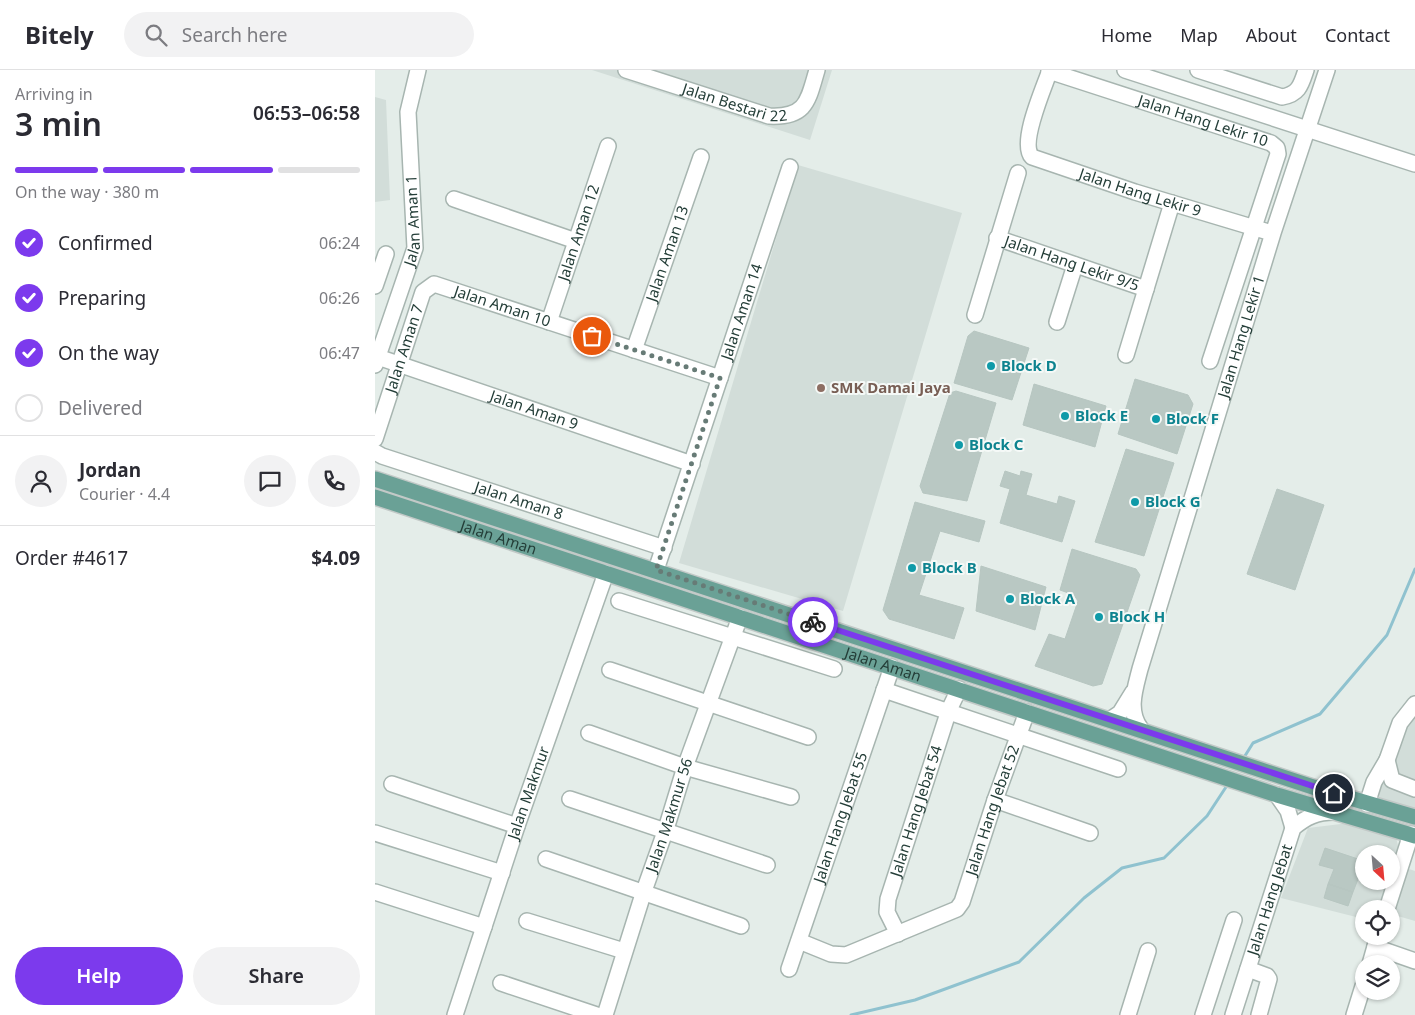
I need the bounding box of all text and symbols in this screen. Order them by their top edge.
search box [124,12,474,57]
text: Bitely [25,18,94,51]
icon: search [142,21,170,49]
text: Search here [182,22,287,48]
text: Home [1101,23,1152,47]
text: Map [1180,23,1218,47]
text: About [1246,23,1297,47]
text: Contact [1325,23,1390,47]
street label: Jalan Bestari 22 [678,77,788,125]
text: Arriving in [15,83,93,105]
street label: Jalan Hang Lekir 10 [1134,89,1271,150]
text: 06:53–06:58 [253,100,360,126]
text: 3 min [15,102,102,145]
street label: Jalan Hang Lekir 9 [1075,162,1204,220]
street label: Jalan Aman 1 [398,174,424,270]
text: On the way · 380 m [15,181,159,203]
street label: Jalan Aman 12 [552,182,603,285]
street label: Jalan Aman 13 [640,203,692,306]
icon: check [15,229,43,257]
text: Confirmed [58,230,153,256]
street label: Jalan Hang Lekir 9/5 [1000,230,1142,295]
text: 06:24 [319,232,360,254]
street label: Jalan Aman 14 [715,260,766,364]
street label: Jalan Hang Lekir 1 [1212,273,1269,402]
street label: Jalan Aman 10 [450,280,553,331]
icon: check [15,284,43,312]
text: Preparing [58,285,146,311]
text: 06:26 [319,287,360,309]
street label: Jalan Aman 7 [379,302,427,397]
pin [571,315,613,357]
icon: bag [578,322,606,350]
icon: check [15,339,43,367]
text: On the way [58,340,159,366]
text: 06:47 [319,342,360,364]
place label: Block D [1001,355,1057,375]
marker: Block D [985,360,997,372]
place label: SMK Damai Jaya [831,377,951,397]
marker: SMK Damai Jaya [815,382,827,394]
street label: Jalan Aman 9 [486,384,581,434]
text: Delivered [58,395,143,421]
place label: Block E [1075,405,1128,425]
place label: Block F [1166,408,1219,428]
marker: Block E [1059,410,1071,422]
marker: Block F [1150,413,1162,425]
place label: Block C [969,434,1024,454]
marker: Block C [953,439,965,451]
button: person [15,455,67,507]
button: chat [244,455,296,507]
button: phone [308,455,360,507]
text: Jordan [79,457,141,483]
street label: Jalan Aman 8 [470,475,566,523]
text: Courier · 4.4 [79,483,170,505]
place label: Block G [1145,491,1201,511]
marker: Block G [1129,496,1141,508]
street label: Jalan Aman [456,514,540,559]
text: Order #4617 [15,545,128,571]
text: $4.09 [311,545,360,571]
place label: Block B [922,557,977,577]
marker: Block B [906,562,918,574]
place label: Block A [1020,588,1076,608]
marker: Block A [1004,593,1016,605]
courier [788,597,838,647]
place label: Block H [1109,606,1165,626]
icon: bike [799,608,827,636]
marker: Block H [1093,611,1105,623]
street label: Jalan Aman [841,641,924,686]
street label: Jalan Hang Jebat 54 [884,742,946,881]
street label: Jalan Hang Jebat 52 [960,742,1023,880]
street label: Jalan Makmur [502,743,553,844]
street label: Jalan Hang Jebat 55 [808,749,871,887]
street label: Jalan Makmur 56 [640,755,696,876]
pin [1313,772,1355,814]
icon: home [1320,779,1348,807]
street label: Jalan Hang Jebat [1241,841,1296,959]
north arrow [1355,845,1400,890]
map controls [1355,845,1400,1000]
button: locate [1355,900,1400,945]
button: Help [15,947,183,1005]
button: Share [193,947,360,1005]
button: layers [1355,955,1400,1000]

